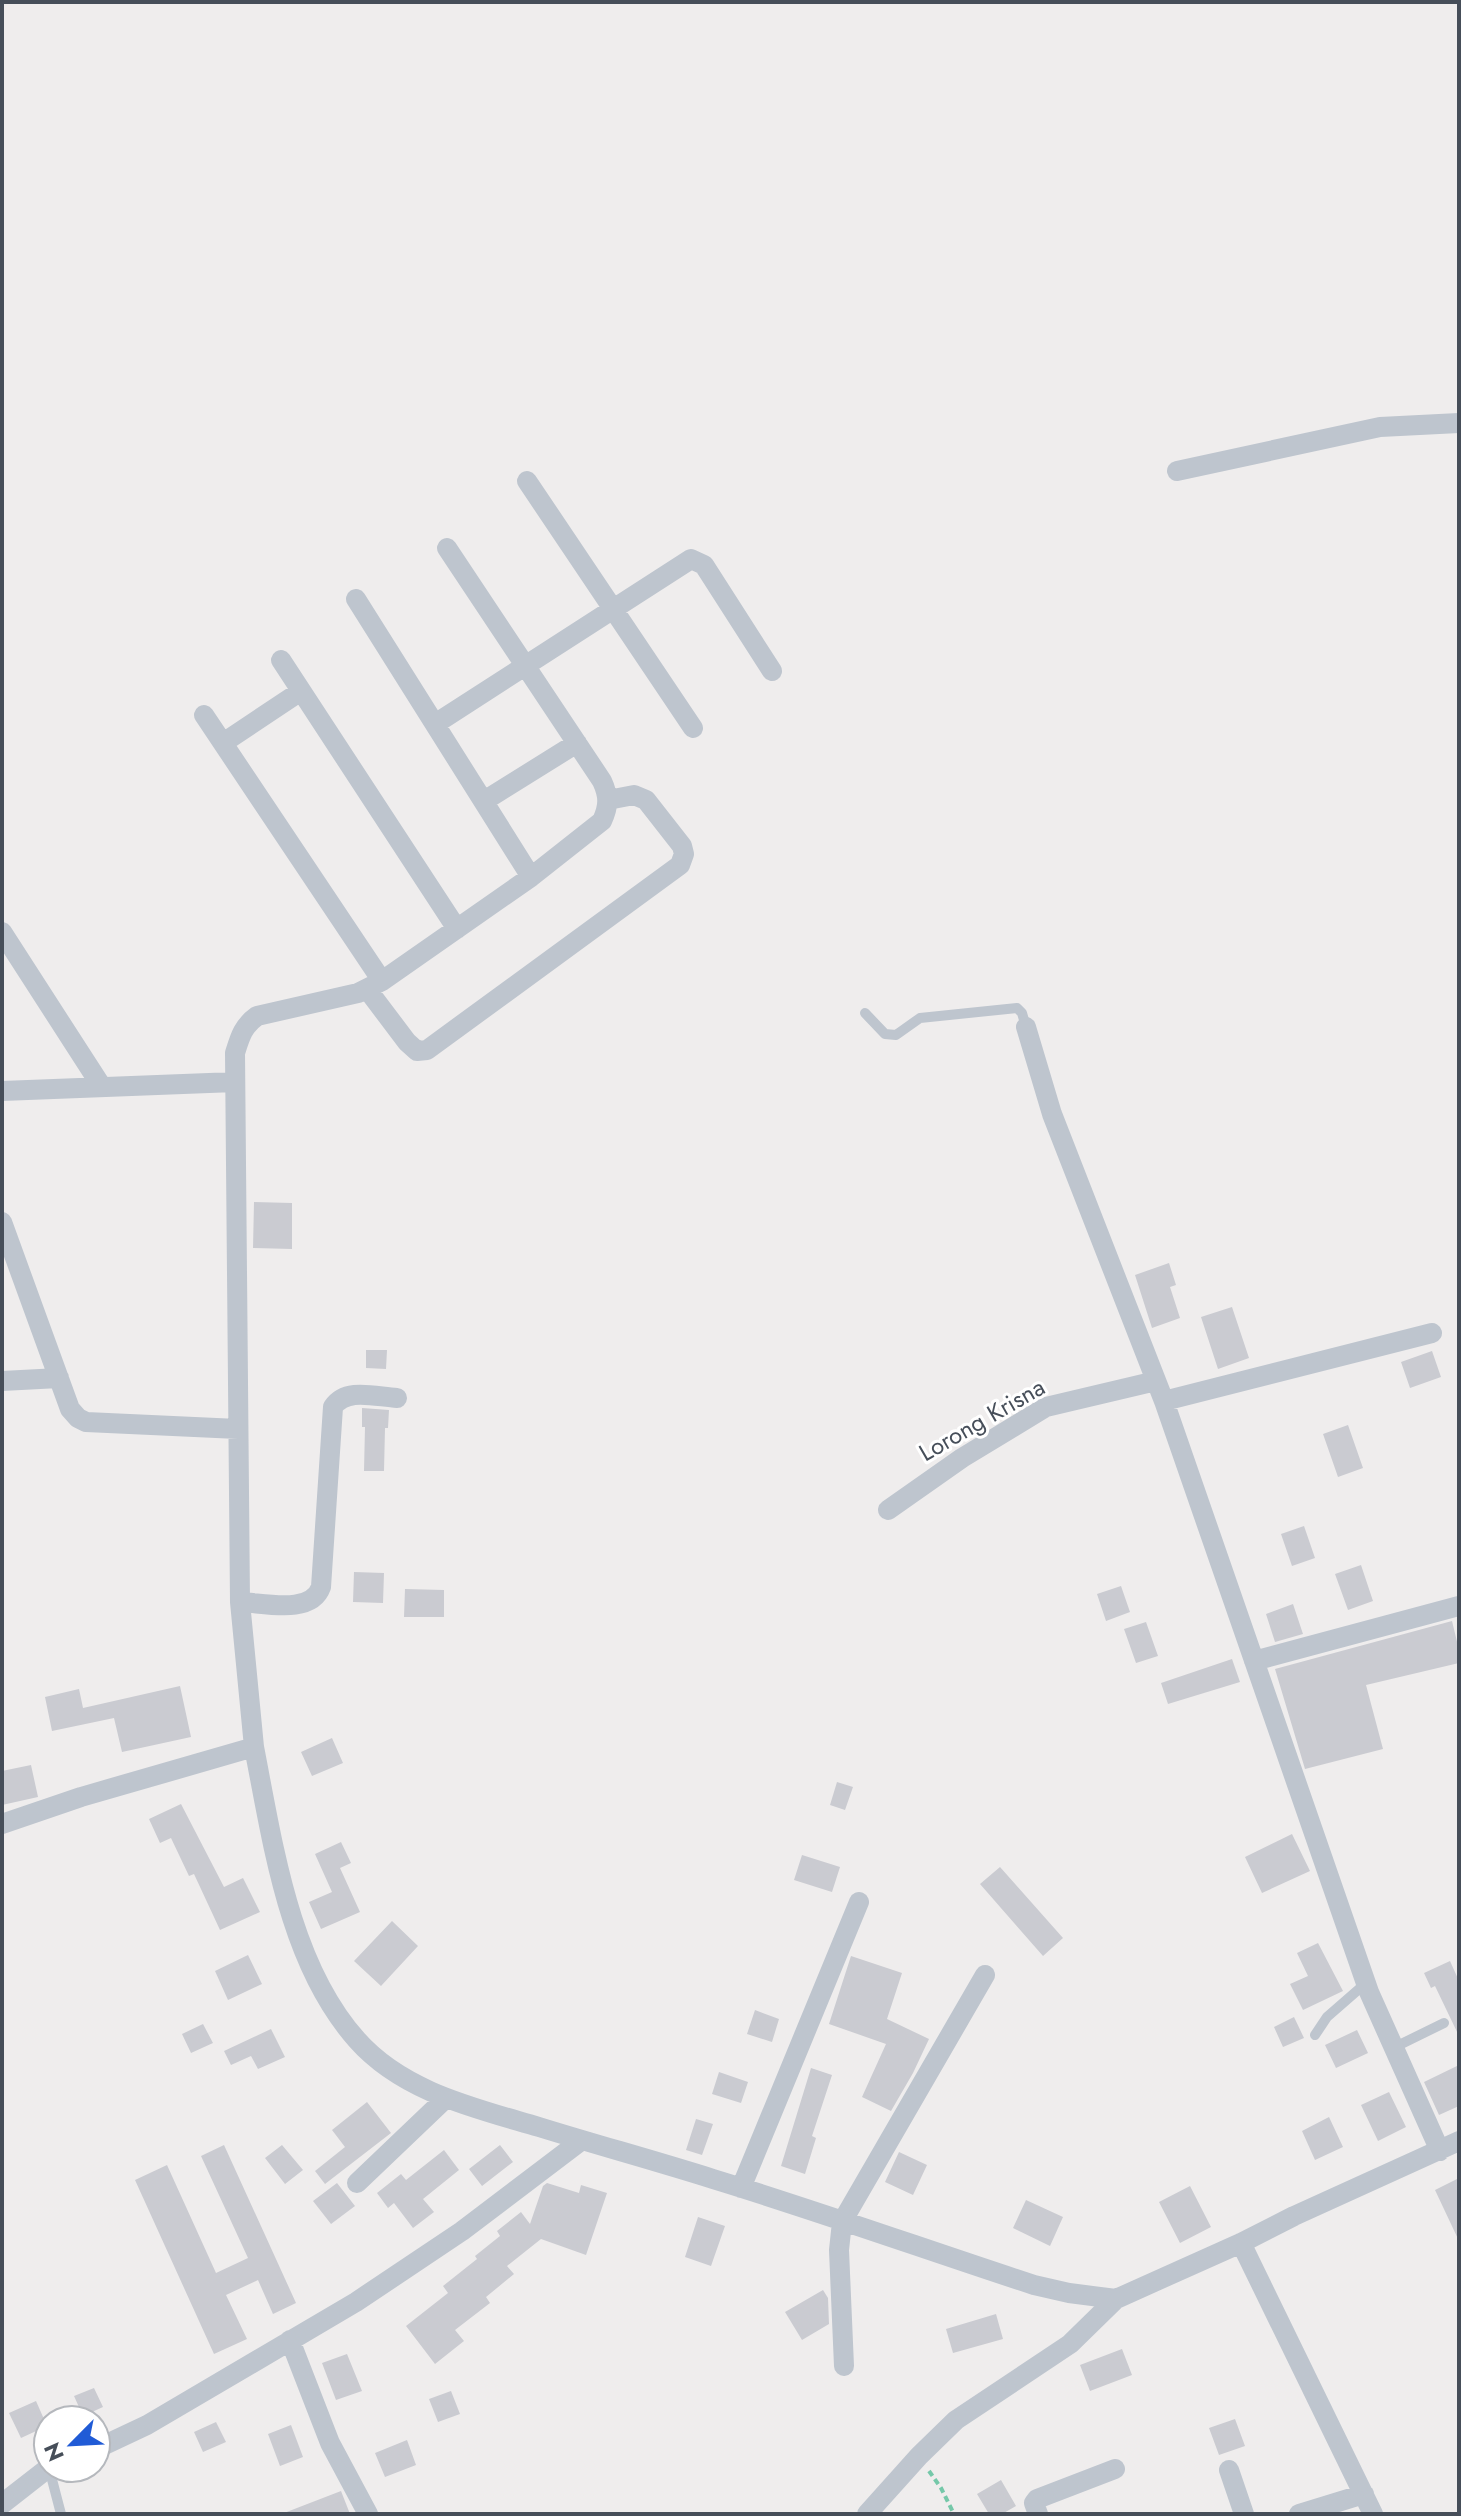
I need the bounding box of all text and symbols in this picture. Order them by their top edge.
street label: Lorong Krisna [912,1369,1051,1470]
north arrow [32,2404,112,2484]
text: N [36,2438,72,2467]

